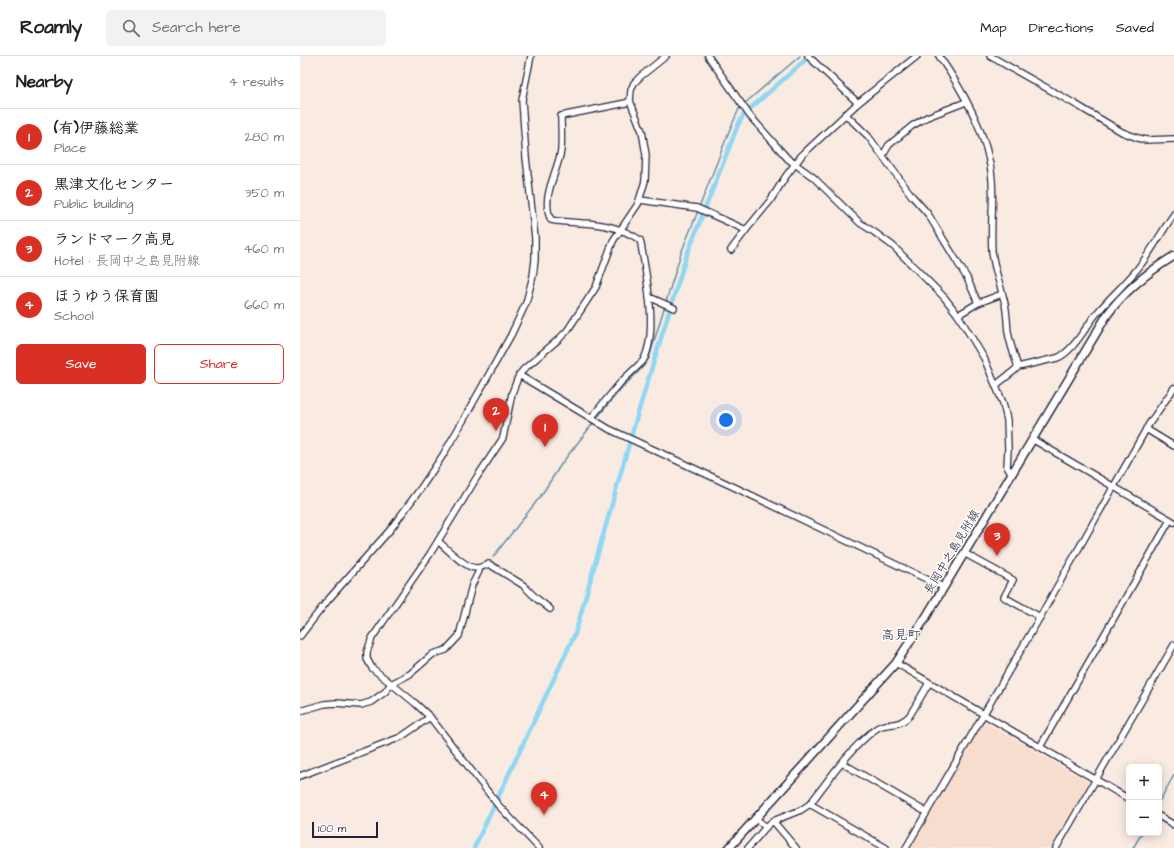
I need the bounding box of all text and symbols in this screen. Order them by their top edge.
search box [106,10,386,46]
text: Roamly [20,14,82,41]
icon: search [120,17,142,39]
text: Search here [152,17,241,38]
text: Map [980,18,1007,38]
text: Directions [1029,18,1094,38]
text: Saved [1116,18,1154,38]
text: Nearby [16,70,73,94]
text: 4 results [229,73,284,91]
text: (有)伊藤総業 [54,118,139,139]
text: 1 [28,128,30,146]
text: 280 m [245,128,284,146]
text: Place [54,139,86,157]
text: 黒津文化センター [54,174,174,195]
text: 2 [25,184,33,202]
text: 350 m [245,184,284,202]
text: Public building [54,195,133,213]
text: ランドマーク高見 [54,229,174,250]
text: 3 [26,240,32,258]
text: 460 m [243,240,284,258]
text: Hotel · 長岡中之島見附線 [54,252,200,270]
text: ほうゆう保育園 [54,286,159,307]
text: 4 [25,296,33,314]
text: 660 m [244,296,284,314]
text: School [54,307,94,325]
button: Save [16,344,146,384]
button: Share [154,344,284,384]
pin: 2 [483,398,509,431]
your location [716,410,736,430]
pin: 1 [532,414,558,447]
street label: 長岡中之島見附線 [920,506,984,598]
pin: 3 [984,523,1010,556]
district label: 高見町 [881,626,921,644]
map controls [1126,764,1162,836]
button: + [1126,764,1162,800]
pin: 4 [531,782,557,815]
button: − [1126,800,1162,836]
scale bar [312,820,378,839]
text: 100 m [318,821,346,836]

